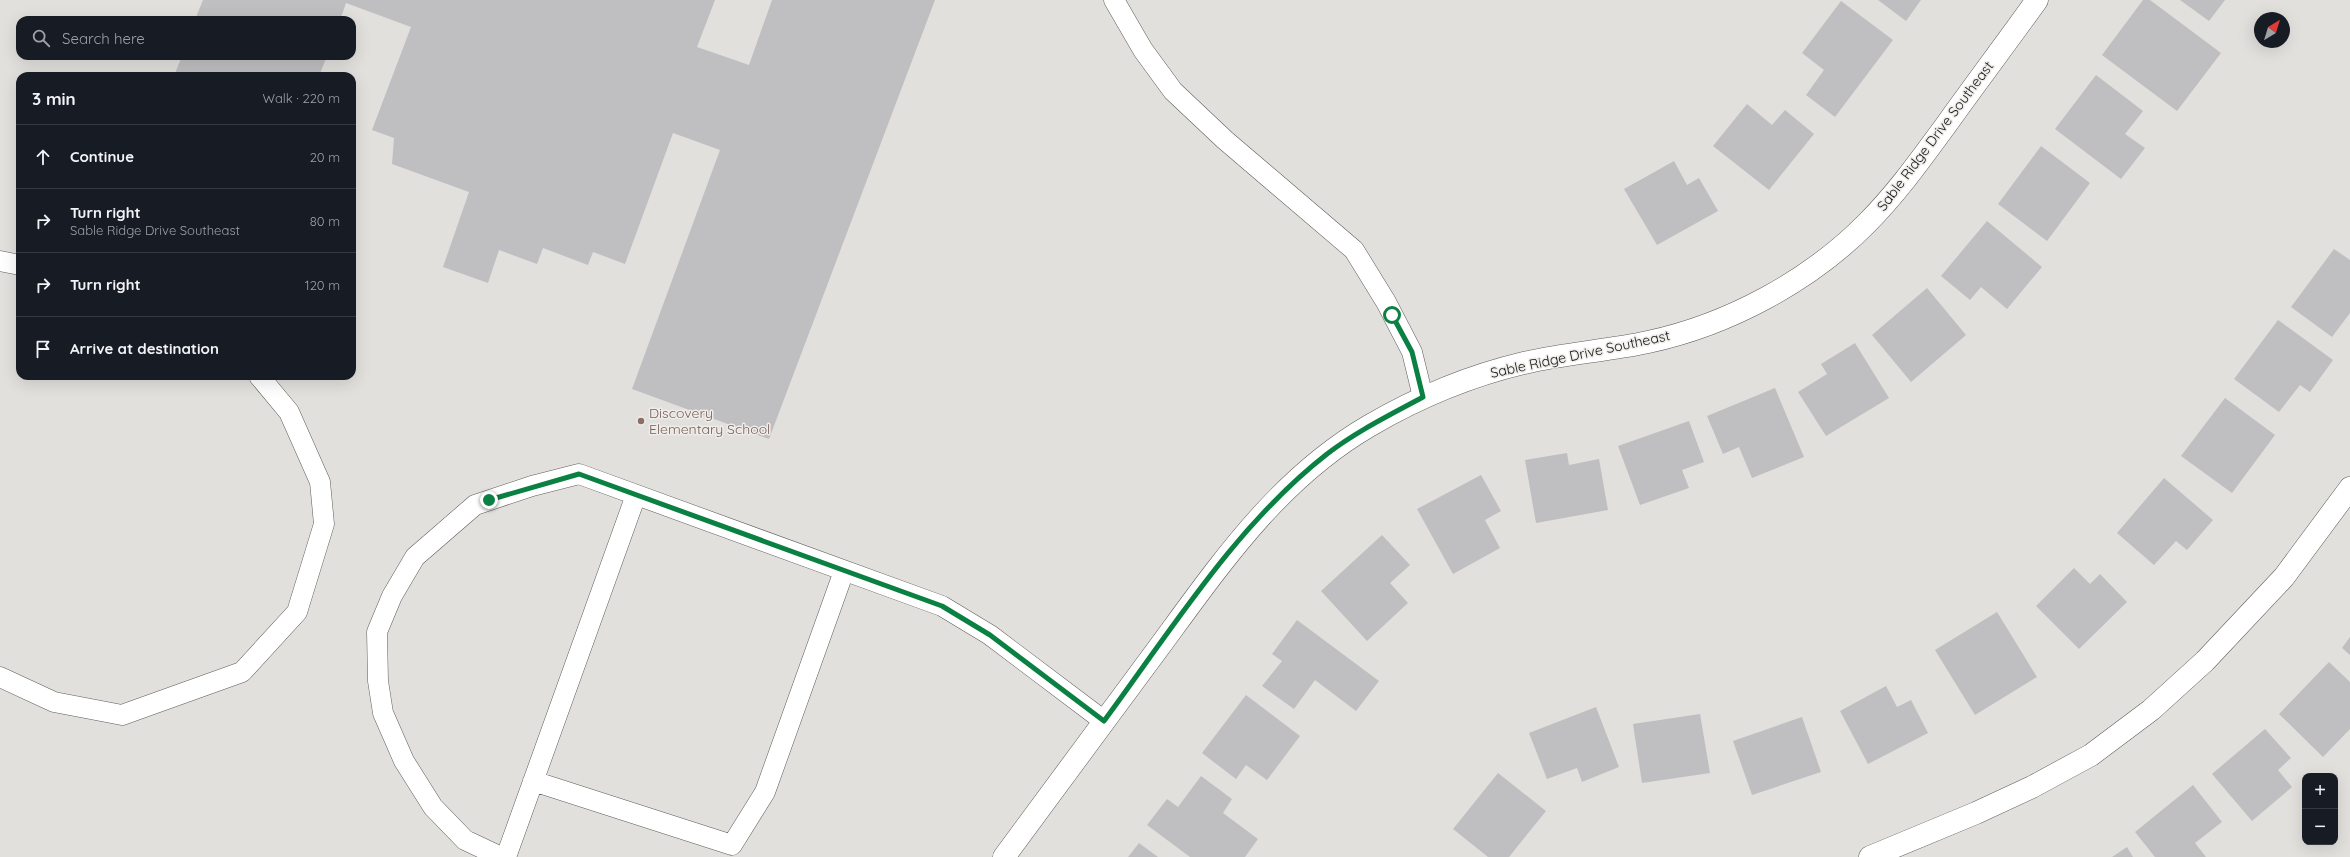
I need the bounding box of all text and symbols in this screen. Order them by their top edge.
north arrow [2254,12,2290,48]
search box [16,16,356,60]
icon: search [30,27,52,49]
text: Search here [62,29,145,48]
street label: Sable Ridge Drive Southeast [1873,57,1997,214]
text: 3 min [32,88,76,109]
text: Walk · 220 m [263,90,340,106]
icon: ahead [32,146,54,168]
text: Continue [70,147,134,166]
text: 20 m [310,149,340,165]
text: Turn right [70,203,141,222]
icon: right [32,210,54,232]
text: 80 m [310,213,340,229]
text: Sable Ridge Drive Southeast [70,222,240,238]
icon: right [32,274,54,296]
text: Turn right [70,275,141,294]
text: 120 m [305,277,340,293]
route start [1383,306,1401,324]
street label: Sable Ridge Drive Southeast [1489,326,1672,382]
icon: arrive [32,338,54,360]
text: Arrive at destination [70,339,219,358]
place label: Discovery Elementary School [649,404,770,438]
marker: Discovery Elementary School [636,416,646,426]
route end [480,491,498,509]
map controls [2302,773,2338,845]
button: + [2302,773,2338,809]
button: − [2302,809,2338,845]

